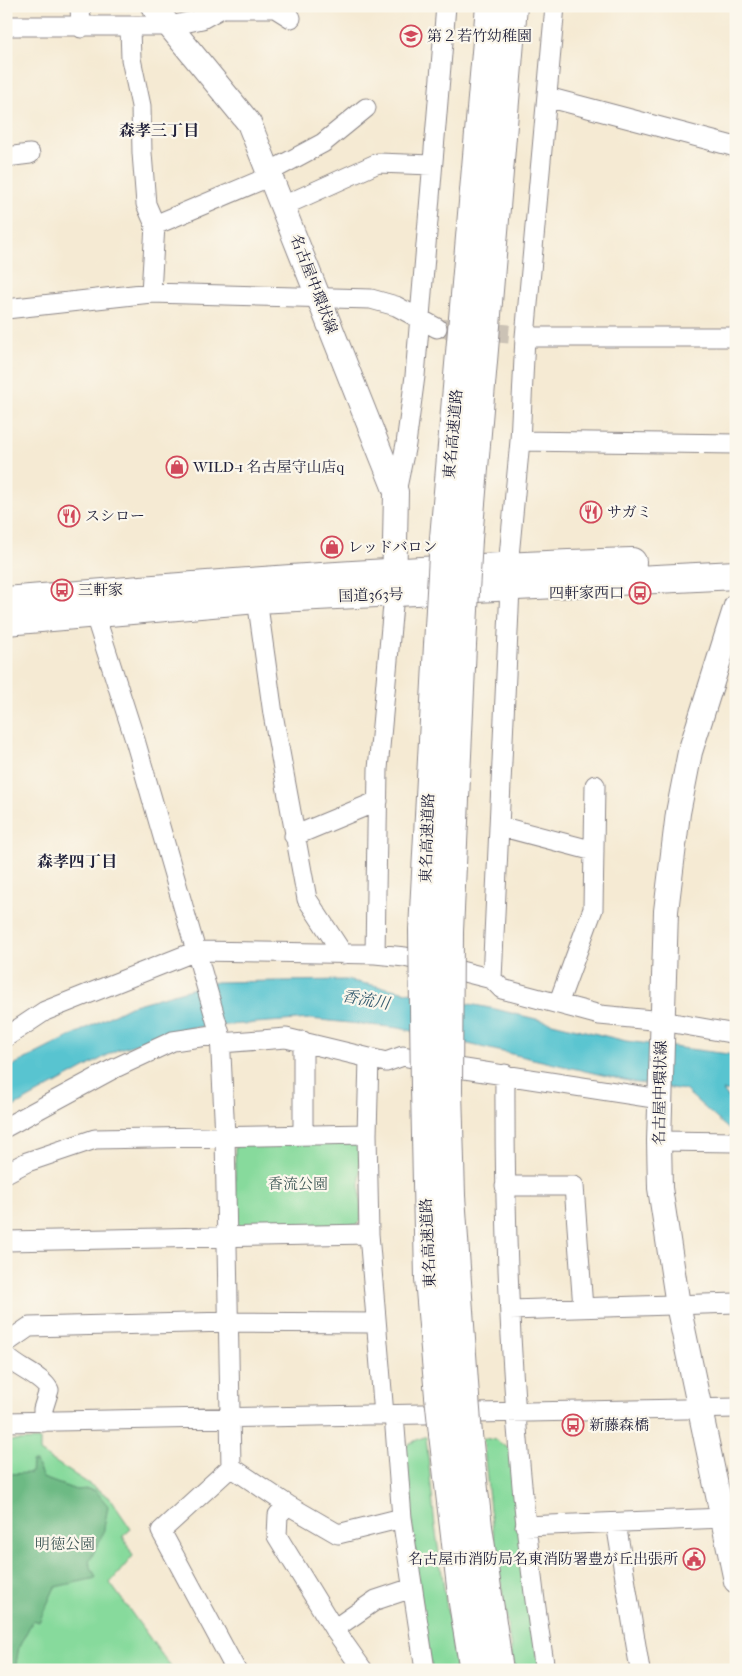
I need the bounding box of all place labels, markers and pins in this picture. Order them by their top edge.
school or university icon: 第２若竹幼稚園 [399,24,423,48]
place label: 第２若竹幼稚園 [427,27,532,45]
shop icon: WILD-1 名古屋守山店q [165,455,189,479]
place label: WILD-1 名古屋守山店q [192,458,344,476]
restaurant icon: サガミ [579,500,603,524]
place label: サガミ [607,503,652,521]
restaurant icon: スシロー [57,504,81,528]
place label: スシロー [85,507,145,525]
shop icon: レッドバロン [320,535,344,559]
place label: レッドバロン [348,538,438,556]
bus stop icon: 三軒家 [50,578,74,602]
place label: 三軒家 [78,581,123,599]
bus stop icon: 四軒家西口 [628,581,652,605]
place label: 四軒家西口 [549,584,624,602]
bus stop icon: 新藤森橋 [561,1413,585,1437]
place label: 新藤森橋 [589,1416,649,1434]
public building icon: 名古屋市消防局名東消防署豊が丘出張所 [682,1547,706,1571]
place label: 名古屋市消防局名東消防署豊が丘出張所 [408,1550,678,1568]

